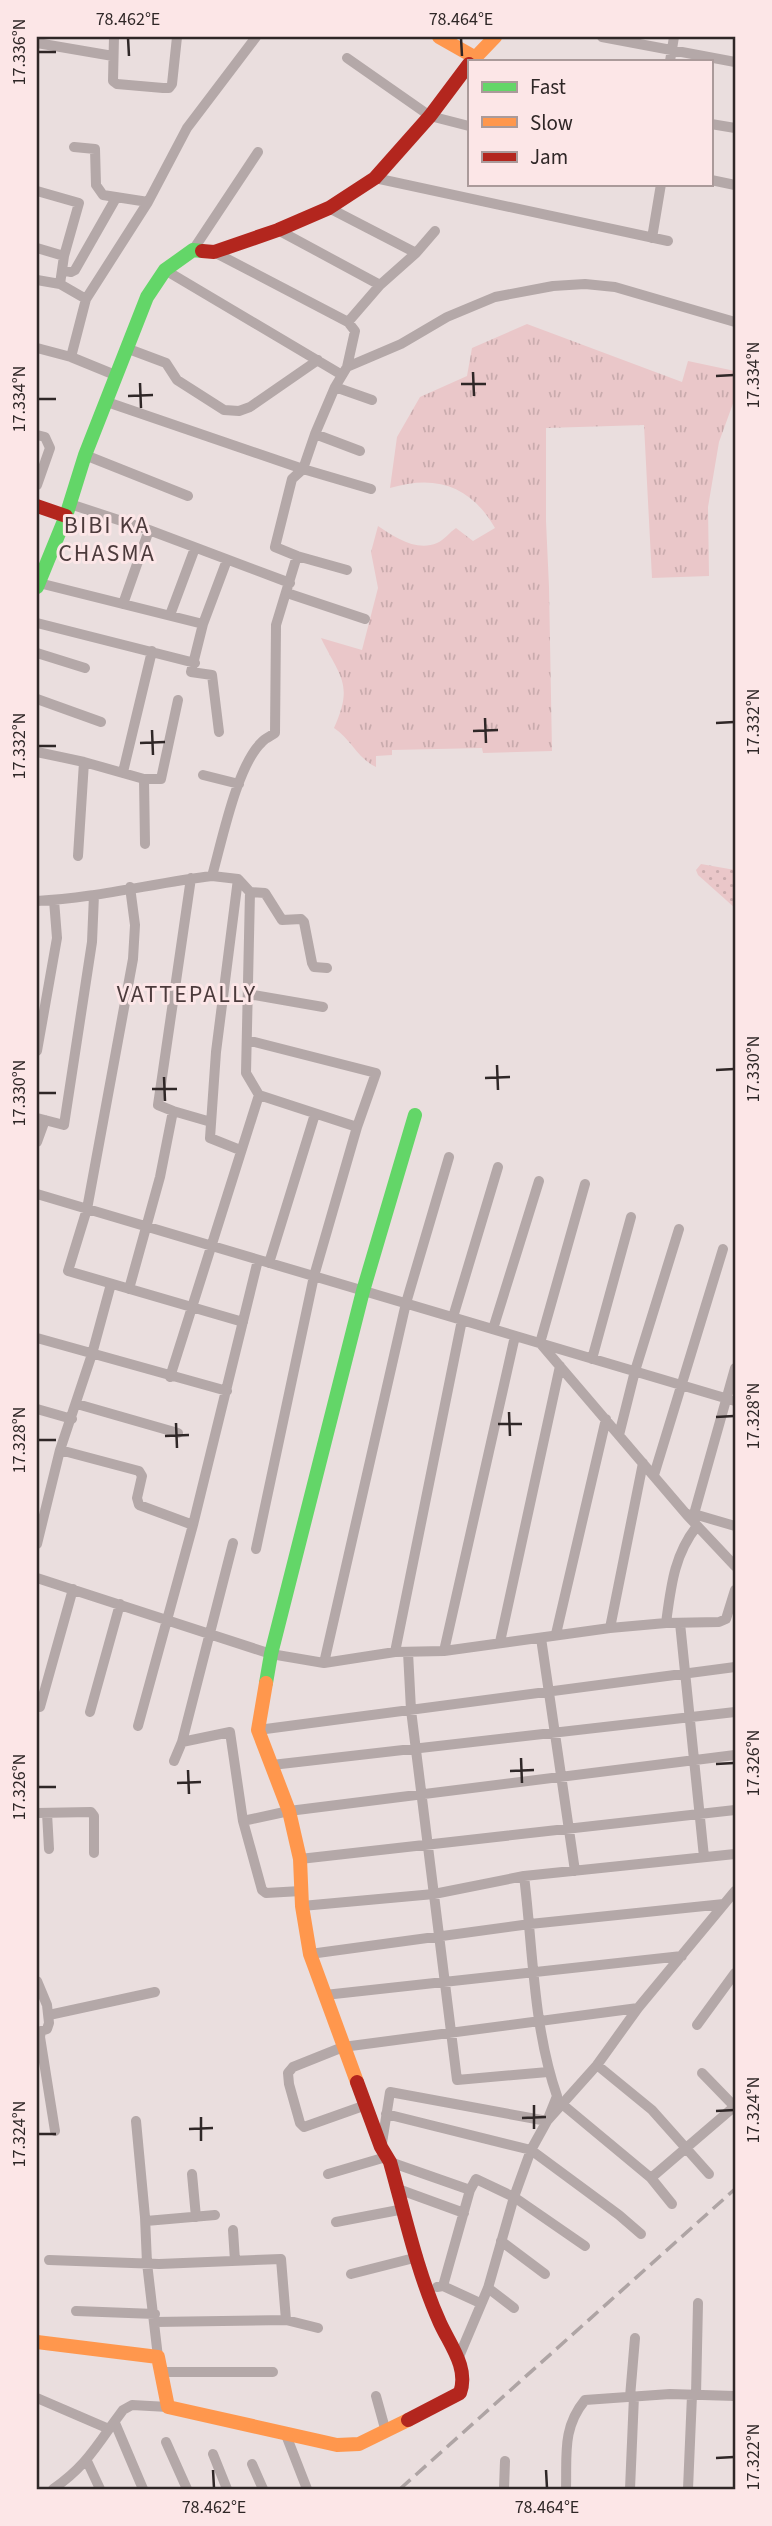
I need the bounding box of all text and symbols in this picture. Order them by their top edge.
text: 78.462°E [96,7,160,32]
text: 78.464°E [429,7,493,32]
text: 17.336°N [7,19,32,85]
legend [468,60,712,186]
text: Fast [530,72,566,102]
text: Slow [530,108,573,138]
text: Jam [530,142,568,172]
text: 17.334°N [741,342,766,408]
text: 17.334°N [7,366,32,432]
district label: BIBI KA CHASMA [58,508,156,571]
text: 17.332°N [741,689,766,755]
text: 17.332°N [7,713,32,779]
district label: VATTEPALLY [117,977,257,1012]
text: 17.330°N [741,1036,766,1102]
text: 17.330°N [7,1060,32,1126]
text: 17.328°N [741,1383,766,1449]
text: 17.328°N [7,1407,32,1473]
text: 17.326°N [741,1730,766,1796]
text: 17.326°N [7,1754,32,1820]
text: 17.324°N [741,2077,766,2143]
text: 17.324°N [7,2101,32,2167]
text: 17.322°N [741,2424,766,2490]
text: 78.462°E [182,2495,246,2520]
text: 78.464°E [515,2495,579,2520]

